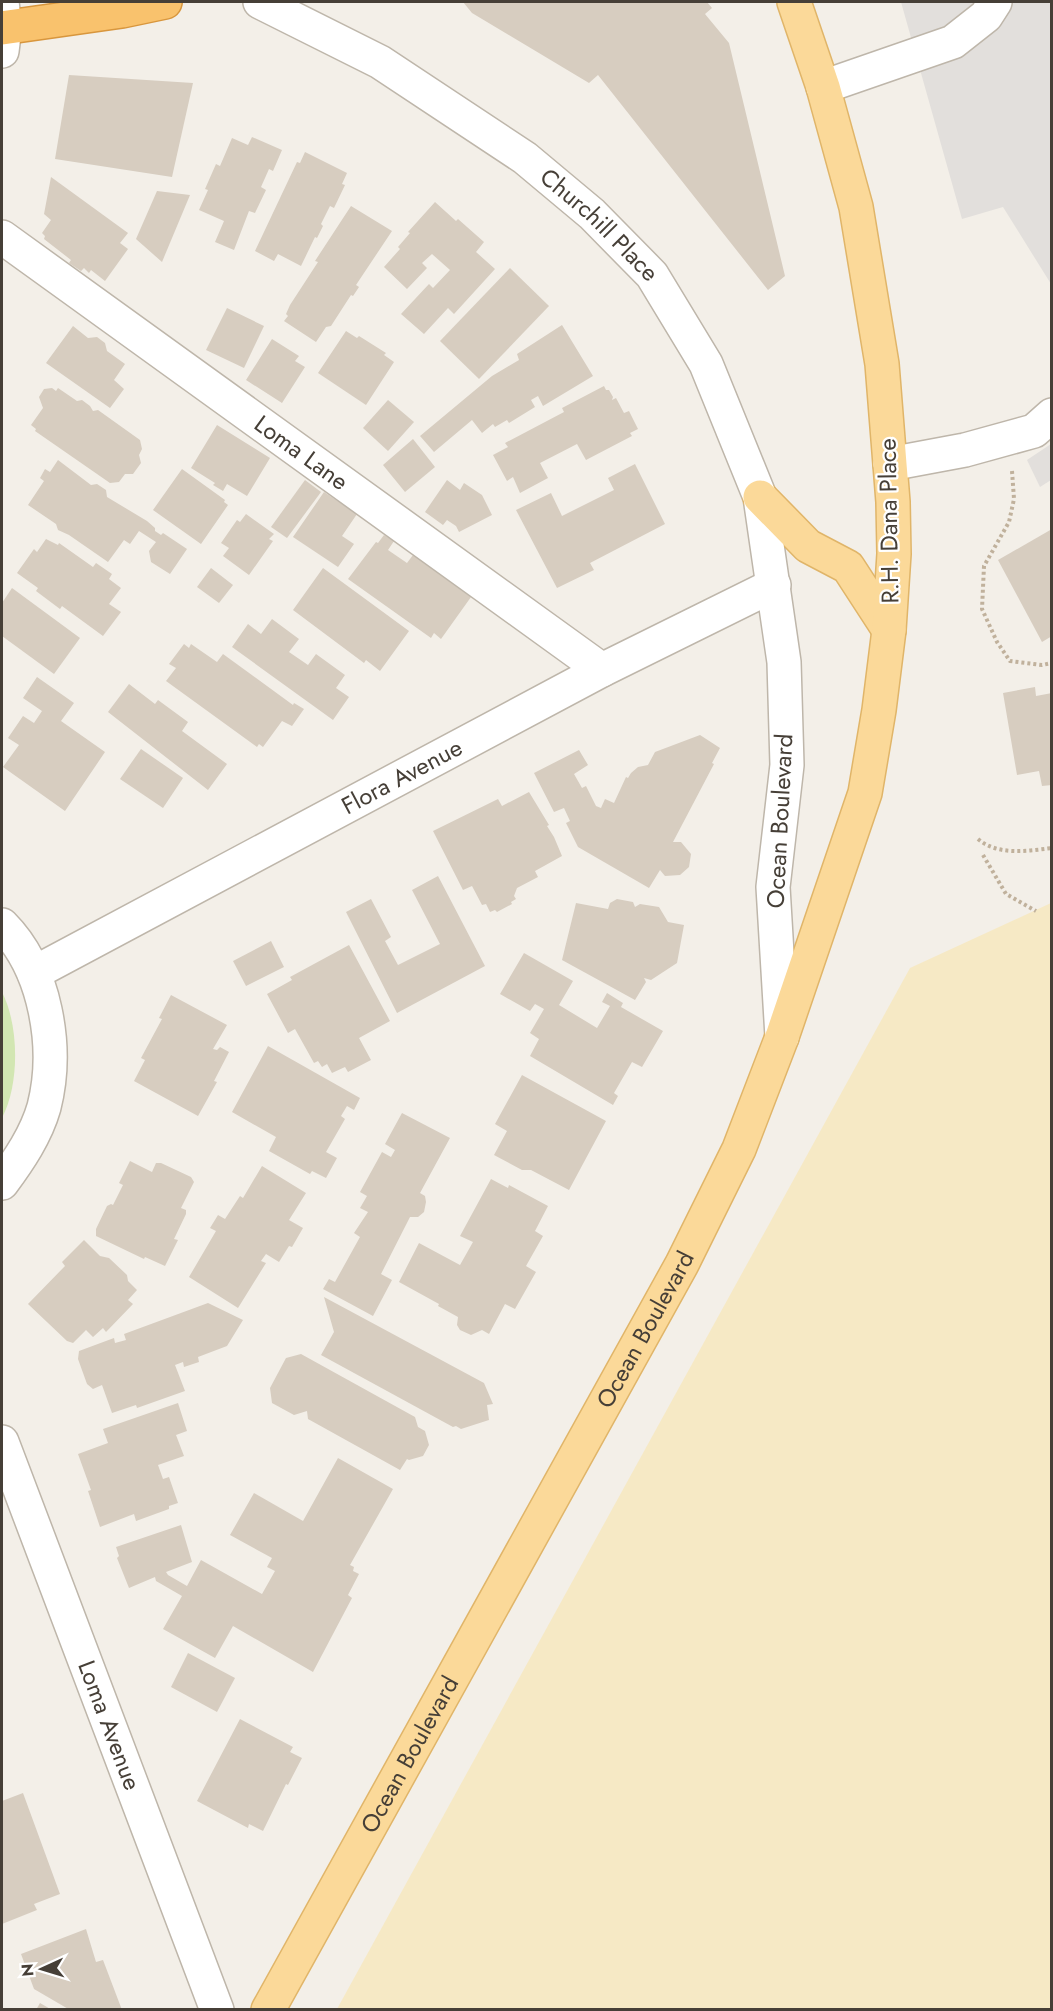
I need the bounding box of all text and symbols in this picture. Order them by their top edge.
street label: Churchill Place [532,159,667,289]
street label: Loma Lane [247,407,356,499]
street label: R.H. Dana Place [870,438,907,604]
street label: Flora Avenue [335,730,468,823]
street label: Ocean Boulevard [757,733,802,909]
street label: Ocean Boulevard [587,1245,703,1414]
street label: Loma Avenue [69,1655,150,1795]
street label: Ocean Boulevard [352,1669,467,1839]
north arrow [12,1939,72,1999]
text: N [16,1963,39,1977]

